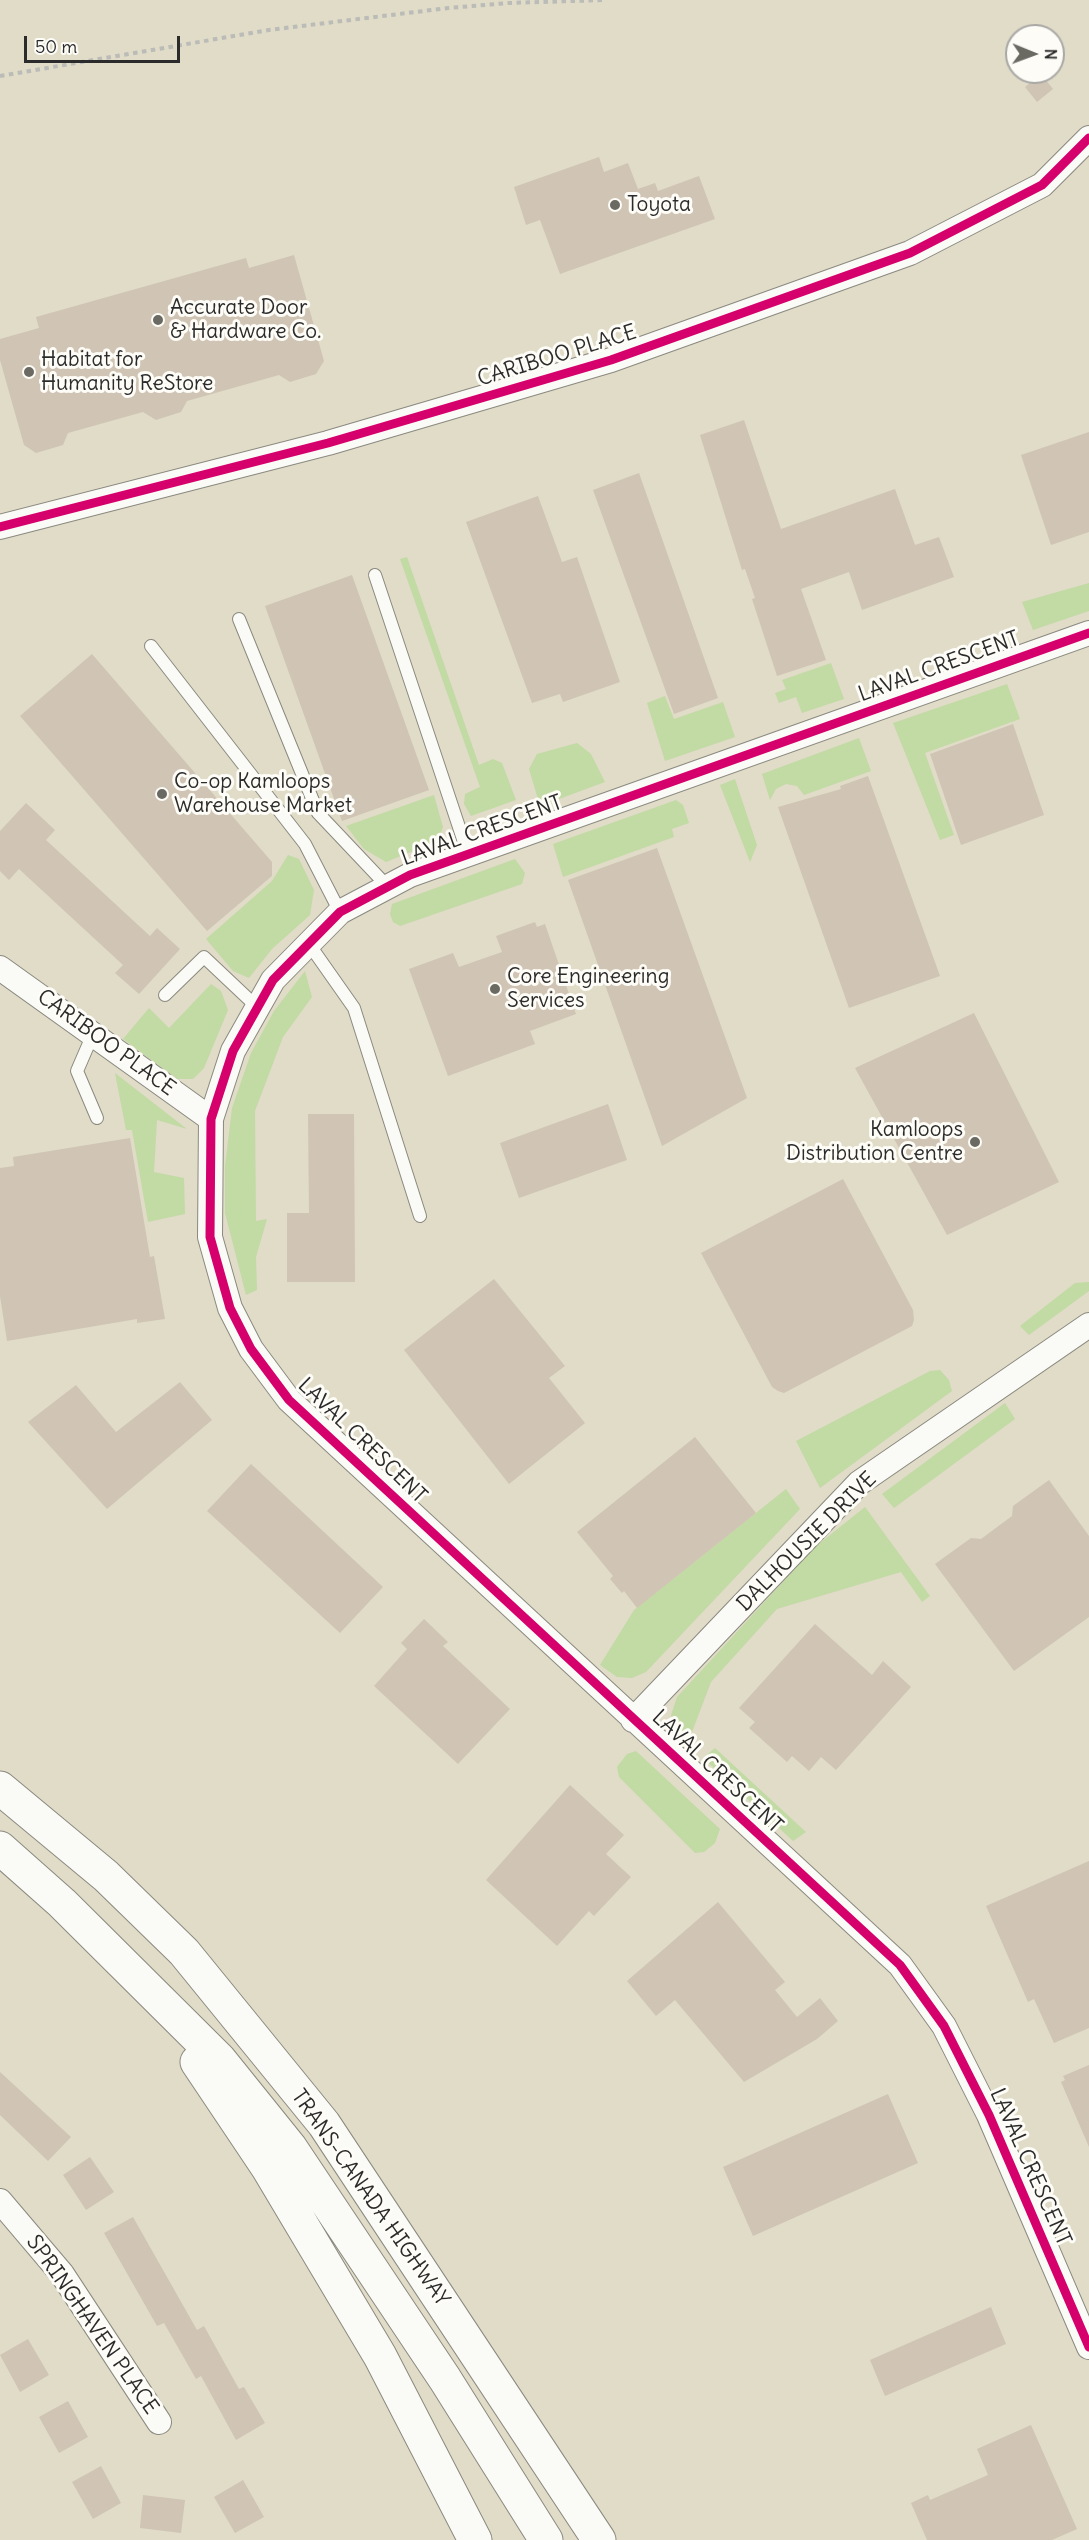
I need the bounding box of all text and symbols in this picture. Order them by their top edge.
scale bar [27,24,183,62]
north arrow [1005,24,1065,84]
text: 50 m [35,35,77,58]
text: N [1041,49,1061,60]
place label: Toyota [627,192,691,218]
marker: Toyota [608,198,622,212]
place label: Accurate Door & Hardware Co. [170,295,321,345]
marker: Accurate Door & Hardware Co. [151,313,165,327]
street label: CARIBOO PLACE [475,320,639,392]
place label: Habitat for Humanity ReStore [41,347,213,397]
marker: Habitat for Humanity ReStore [22,365,36,379]
street label: LAVAL CRESCENT [855,626,1023,708]
place label: Co-op Kamloops Warehouse Market [174,769,352,819]
marker: Co-op Kamloops Warehouse Market [155,787,169,801]
street label: LAVAL CRESCENT [398,790,566,872]
place label: Core Engineering Services [507,964,669,1014]
marker: Core Engineering Services [488,982,502,996]
street label: CARIBOO PLACE [32,984,180,1102]
place label: Kamloops Distribution Centre [786,1117,963,1167]
marker: Kamloops Distribution Centre [968,1135,982,1149]
street label: LAVAL CRESCENT [292,1373,432,1509]
street label: DALHOUSIE DRIVE [732,1467,882,1617]
street label: LAVAL CRESCENT [647,1705,787,1839]
street label: TRANS-CANADA HIGHWAY [286,2085,454,2311]
street label: LAVAL CRESCENT [984,2085,1076,2249]
street label: SPRINGHAVEN PLACE [21,2231,163,2419]

